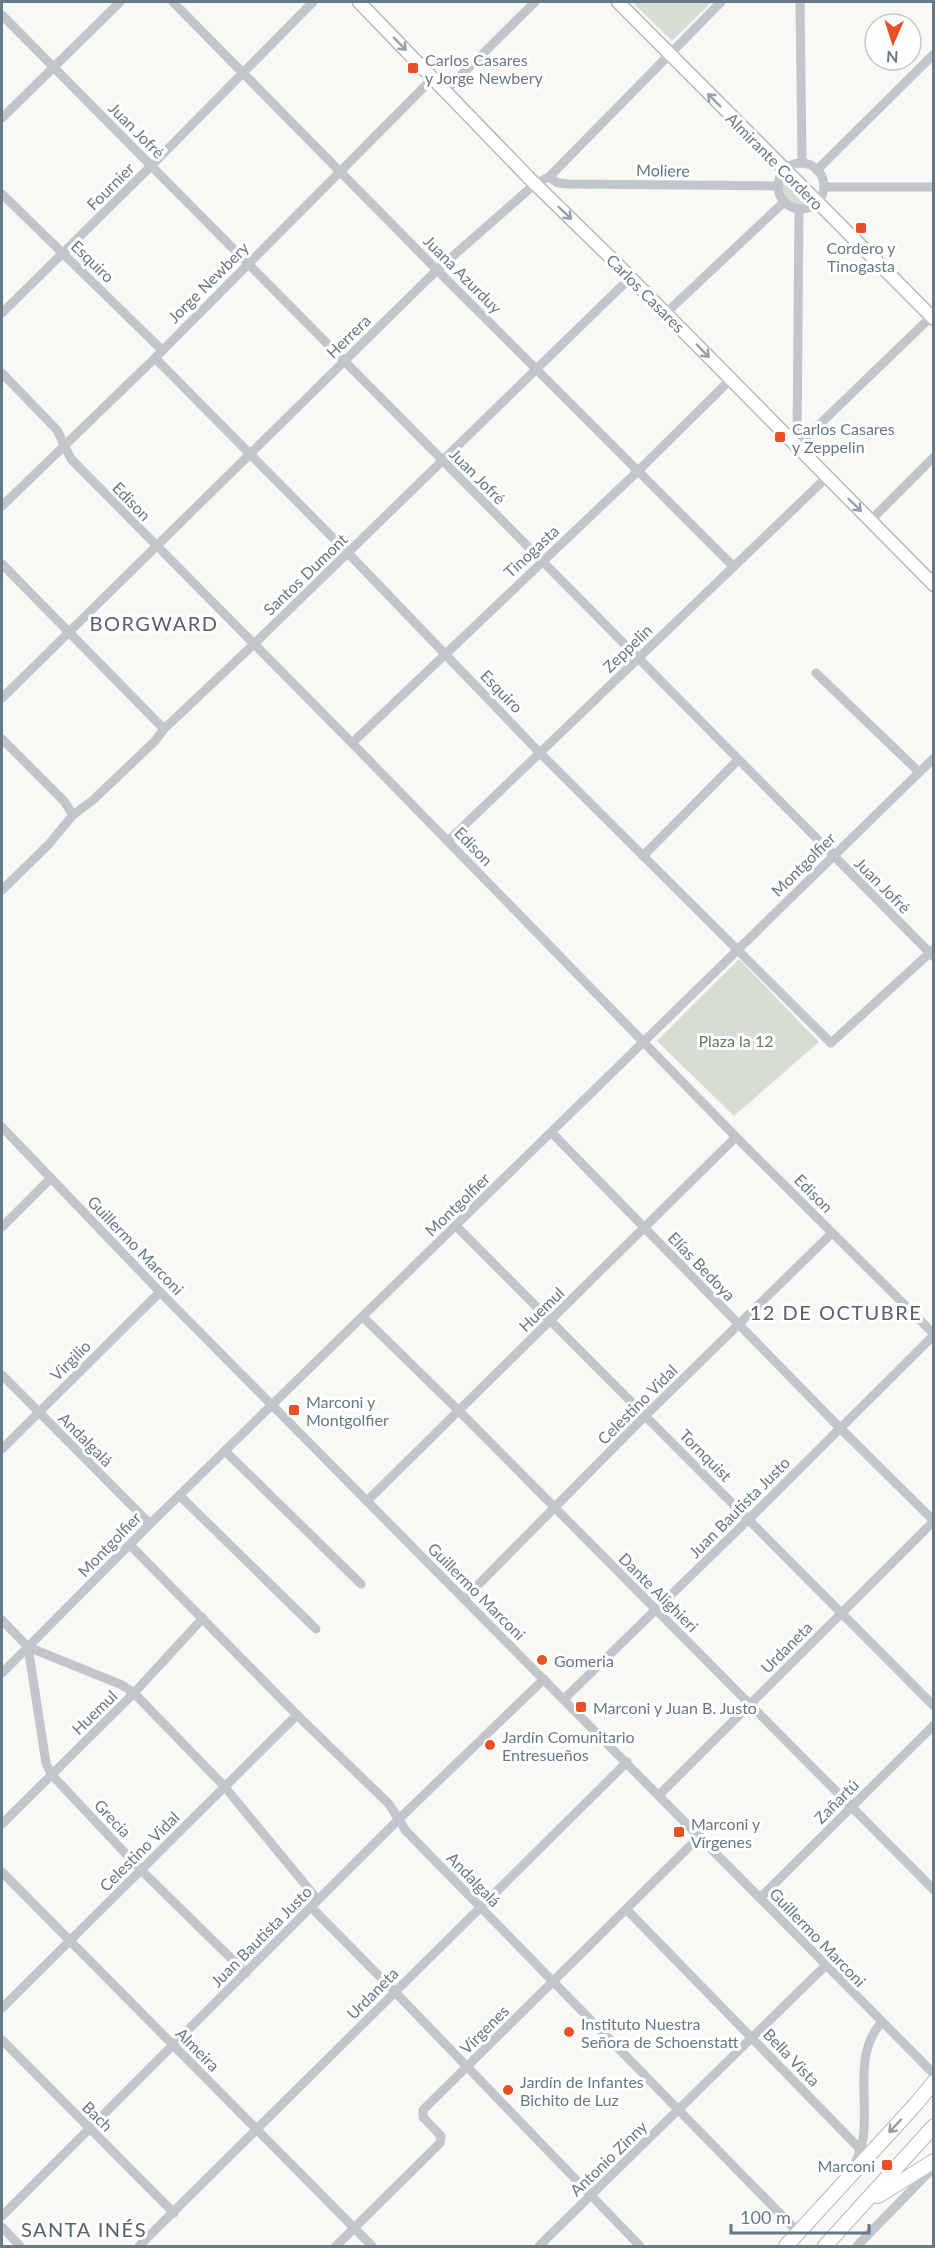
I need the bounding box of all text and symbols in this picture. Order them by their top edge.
north arrow [863,12,923,72]
one-way arrow [393,36,407,51]
text: N [886,48,899,67]
place label: Carlos Casares y Jorge Newbery [425,50,544,87]
marker: Carlos Casares y Jorge Newbery [406,61,420,75]
one-way arrow [707,92,721,107]
street label: Juan Jofré [105,98,169,162]
street label: Almirante Cordero [723,109,827,213]
street label: Fournier [82,158,138,214]
street label: Moliere [636,160,690,180]
one-way arrow [558,206,573,220]
marker: Cordero y Tinogasta [854,221,868,235]
street label: Juana Azurduy [420,231,506,317]
street label: Esquiro [68,236,118,286]
street label: Jorge Newbery [164,237,253,326]
place label: Cordero y Tinogasta [826,238,896,275]
street label: Carlos Casares [603,250,689,336]
street label: Herrera [322,310,374,362]
one-way arrow [696,344,710,359]
place label: Carlos Casares y Zeppelin [792,419,895,456]
marker: Carlos Casares y Zeppelin [773,430,787,444]
street label: Juan Jofré [446,444,510,508]
street label: Edison [109,478,155,524]
one-way arrow [847,497,862,511]
street label: Tinogasta [500,521,562,581]
street label: Santos Dumont [259,529,351,619]
district label: BORGWARD [90,611,219,635]
street label: Zeppelin [599,620,655,676]
street label: Esquiro [477,666,527,716]
street label: Edison [451,823,497,869]
street label: Montgolfier [767,828,839,900]
street label: Juan Jofré [851,853,915,917]
park label: Plaza la 12 [699,1031,773,1050]
street label: Montgolfier [421,1168,493,1240]
street label: Edison [791,1170,837,1216]
street label: Guillermo Marconi [84,1192,188,1298]
street label: Elías Bedoya [665,1228,739,1304]
street label: Huemul [515,1283,567,1335]
district label: 12 DE OCTUBRE [750,1300,922,1324]
street label: Virgilio [46,1336,94,1384]
street label: Celestino Vidal [593,1360,681,1448]
place label: Marconi y Montgolfier [306,1392,389,1429]
marker: Marconi y Montgolfier [287,1403,301,1417]
street label: Andalgalá [55,1408,117,1470]
street label: Tornquist [676,1425,736,1485]
street label: Juan Bautista Justo [685,1453,793,1561]
street label: Montgolfier [73,1508,145,1580]
street label: Guillermo Marconi [424,1538,530,1644]
street label: Dante Alighieri [615,1548,703,1636]
street label: Urdaneta [756,1617,816,1677]
place label: Gomeria [554,1651,614,1670]
marker: Gomeria [535,1653,549,1667]
street label: Huemul [68,1686,120,1738]
place label: Marconi y Juan B. Justo [593,1698,757,1717]
marker: Marconi y Juan B. Justo [574,1700,588,1714]
place label: Jardín Comunitario Entresueños [502,1727,635,1764]
marker: Jardín Comunitario Entresueños [483,1738,497,1752]
street label: Zañartú [810,1775,862,1827]
street label: Grecia [91,1795,135,1841]
street label: Celestino Vidal [95,1807,183,1895]
place label: Marconi y Vírgenes [691,1814,761,1851]
marker: Marconi y Vírgenes [672,1825,686,1839]
street label: Andalgalá [443,1848,505,1910]
street label: Juan Bautista Justo [207,1882,315,1990]
street label: Guillermo Marconi [766,1884,870,1990]
street label: Urdaneta [342,1963,402,2023]
street label: Vírgenes [456,2001,512,2057]
place label: Instituto Nuestra Señora de Schoenstatt [581,2014,738,2051]
street label: Almeira [172,2023,224,2075]
street label: Bella Vista [760,2024,824,2090]
marker: Instituto Nuestra Señora de Schoenstatt [562,2025,576,2039]
place label: Jardín de Infantes Bichito de Luz [520,2072,644,2109]
marker: Jardín de Infantes Bichito de Luz [501,2083,515,2097]
street label: Bach [79,2097,117,2135]
street label: Antonio Zinny [566,2116,651,2199]
one-way arrow [889,2118,903,2133]
place label: Marconi [818,2156,875,2175]
marker: Marconi [880,2158,894,2172]
scale bar [731,2197,869,2235]
text: 100 m [740,2206,791,2228]
district label: SANTA INÉS [21,2217,147,2241]

